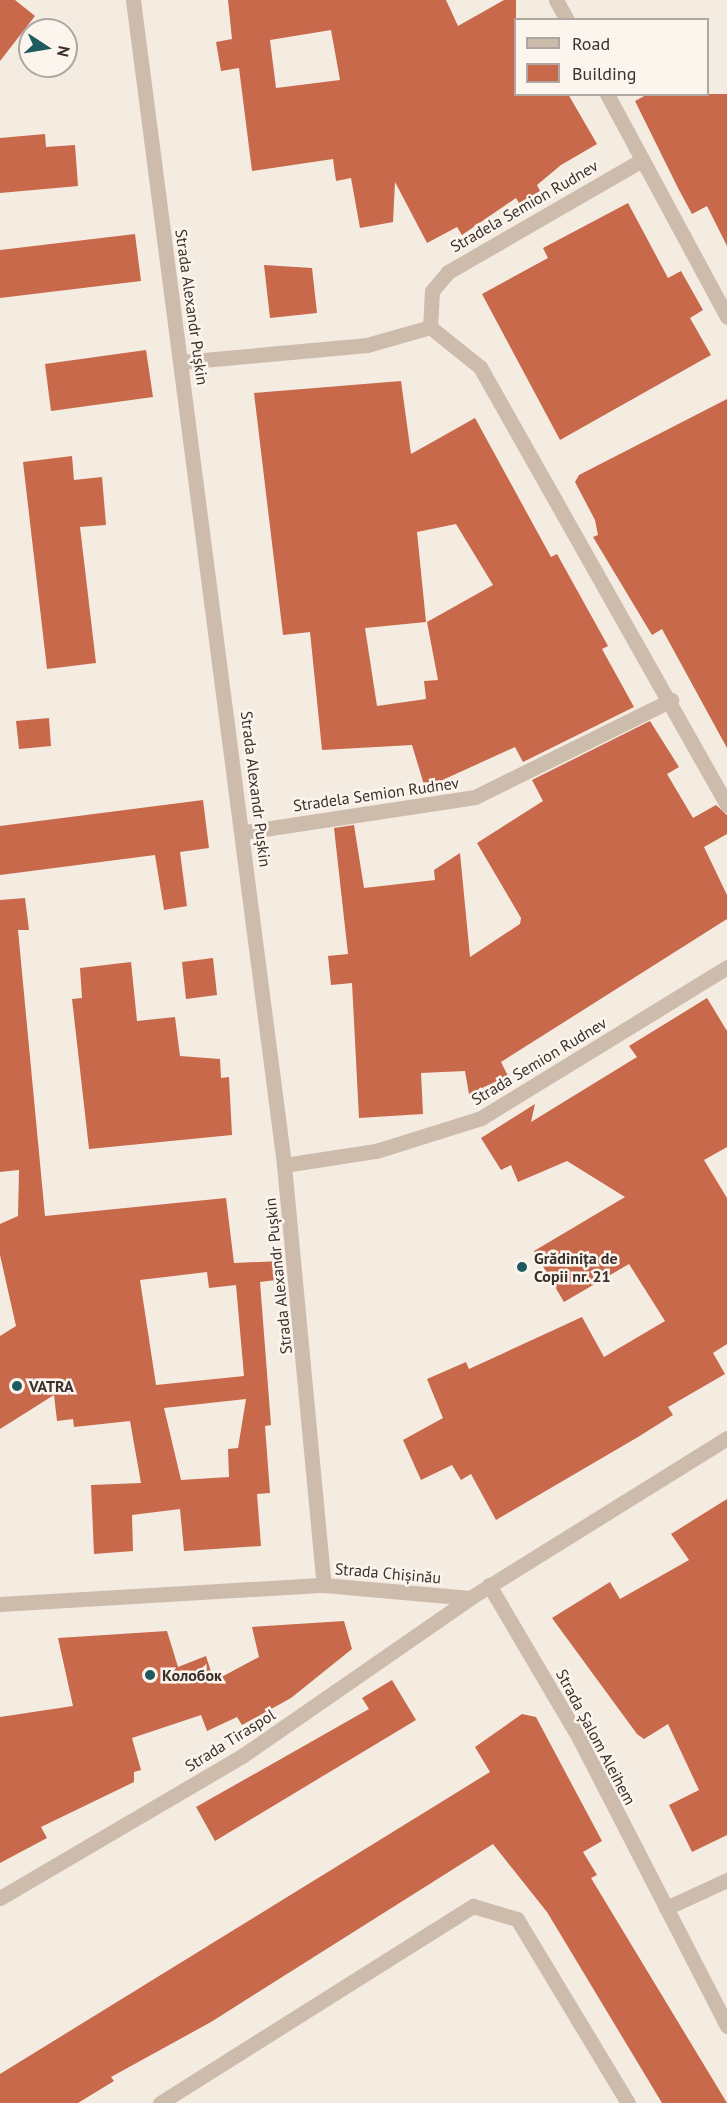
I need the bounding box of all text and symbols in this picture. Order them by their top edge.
north arrow [18,18,78,78]
legend [514,18,709,96]
text: Road [572,32,610,55]
text: N [53,44,75,59]
text: Building [572,62,636,85]
street label: Stradela Semion Rudnev [447,156,601,256]
street label: Strada Alexandr Pușkin [172,228,212,386]
street label: Strada Alexandr Pușkin [237,710,275,868]
street label: Stradela Semion Rudnev [292,773,460,815]
street label: Strada Semion Rudnev [468,1013,610,1109]
street label: Strada Alexandr Pușkin [260,1197,296,1355]
place label: Grădinița de Copii nr. 21 [534,1248,618,1286]
marker: Grădinița de Copii nr. 21 [515,1260,529,1274]
place label: VATRA [29,1376,74,1396]
marker: VATRA [10,1379,24,1393]
street label: Strada Chișinău [334,1559,442,1587]
place label: Колобок [162,1665,222,1685]
street label: Strada Șalom Aleihem [552,1666,640,1808]
marker: Колобок [143,1668,157,1682]
street label: Strada Tiraspol [181,1704,279,1776]

